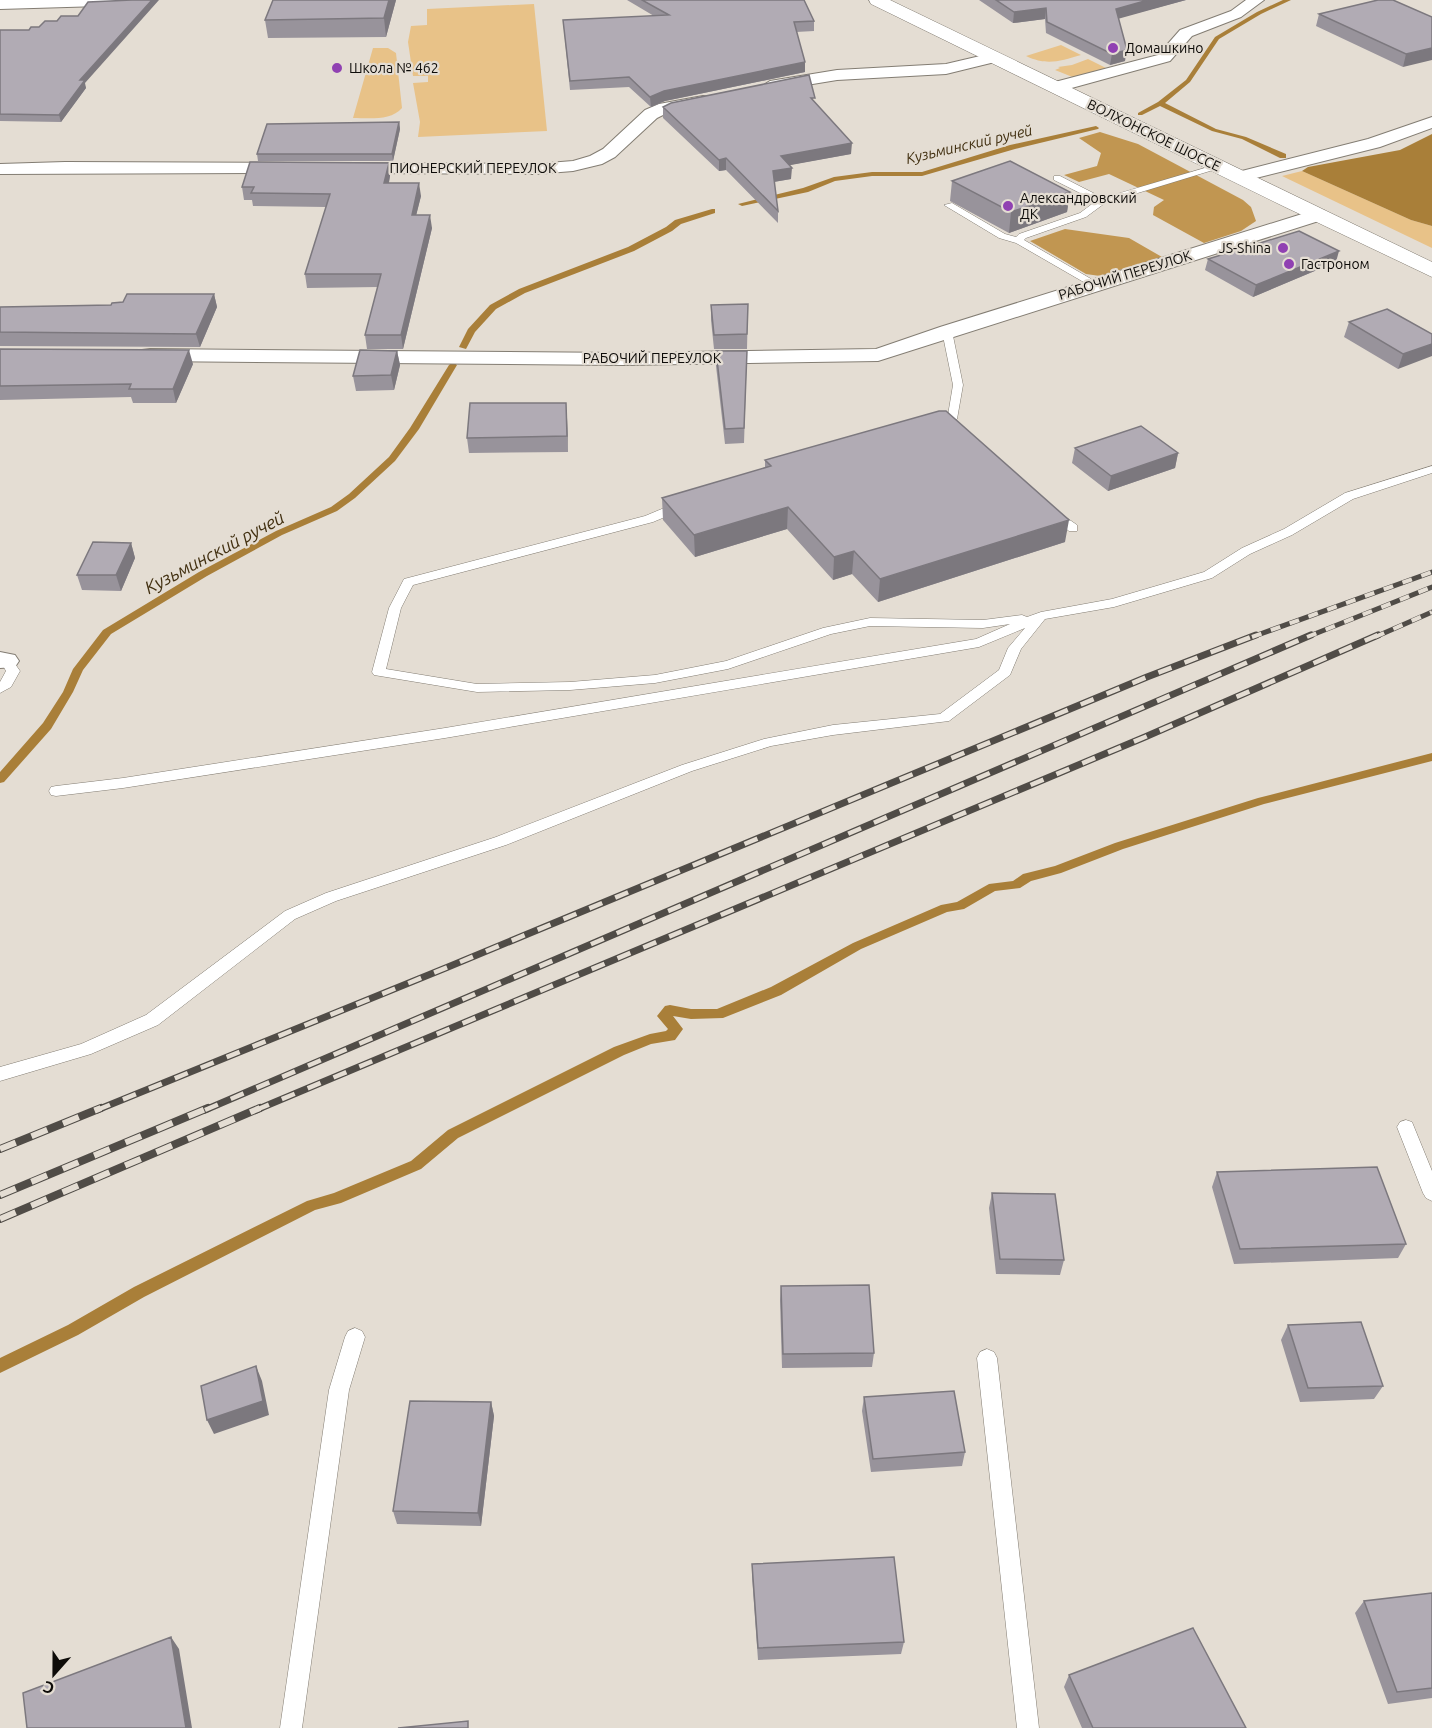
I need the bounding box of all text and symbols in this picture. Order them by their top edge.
place label: Домашкино [1125,40,1204,56]
marker: Домашкино [1106,41,1120,55]
place label: Школа № 462 [349,60,439,76]
marker: Школа № 462 [330,61,344,75]
street label: ВОЛХОНСКОЕ ШОССЕ [1085,96,1223,174]
water label: Кузьминский ручей [904,121,1034,167]
street label: ПИОНЕРСКИЙ ПЕРЕУЛОК [389,159,557,176]
place label: Александровский ДК [1020,190,1137,222]
marker: Александровский ДК [1001,199,1015,213]
place label: JS-Shina [1219,240,1271,256]
marker: JS-Shina [1276,241,1290,255]
street label: РАБОЧИЙ ПЕРЕУЛОК [1056,246,1194,303]
place label: Гастроном [1301,256,1370,272]
marker: Гастроном [1282,257,1296,271]
street label: РАБОЧИЙ ПЕРЕУЛОК [583,349,722,366]
water label: Кузьминский ручей [141,507,287,597]
north arrow [24,1644,84,1704]
text: С [41,1678,57,1698]

